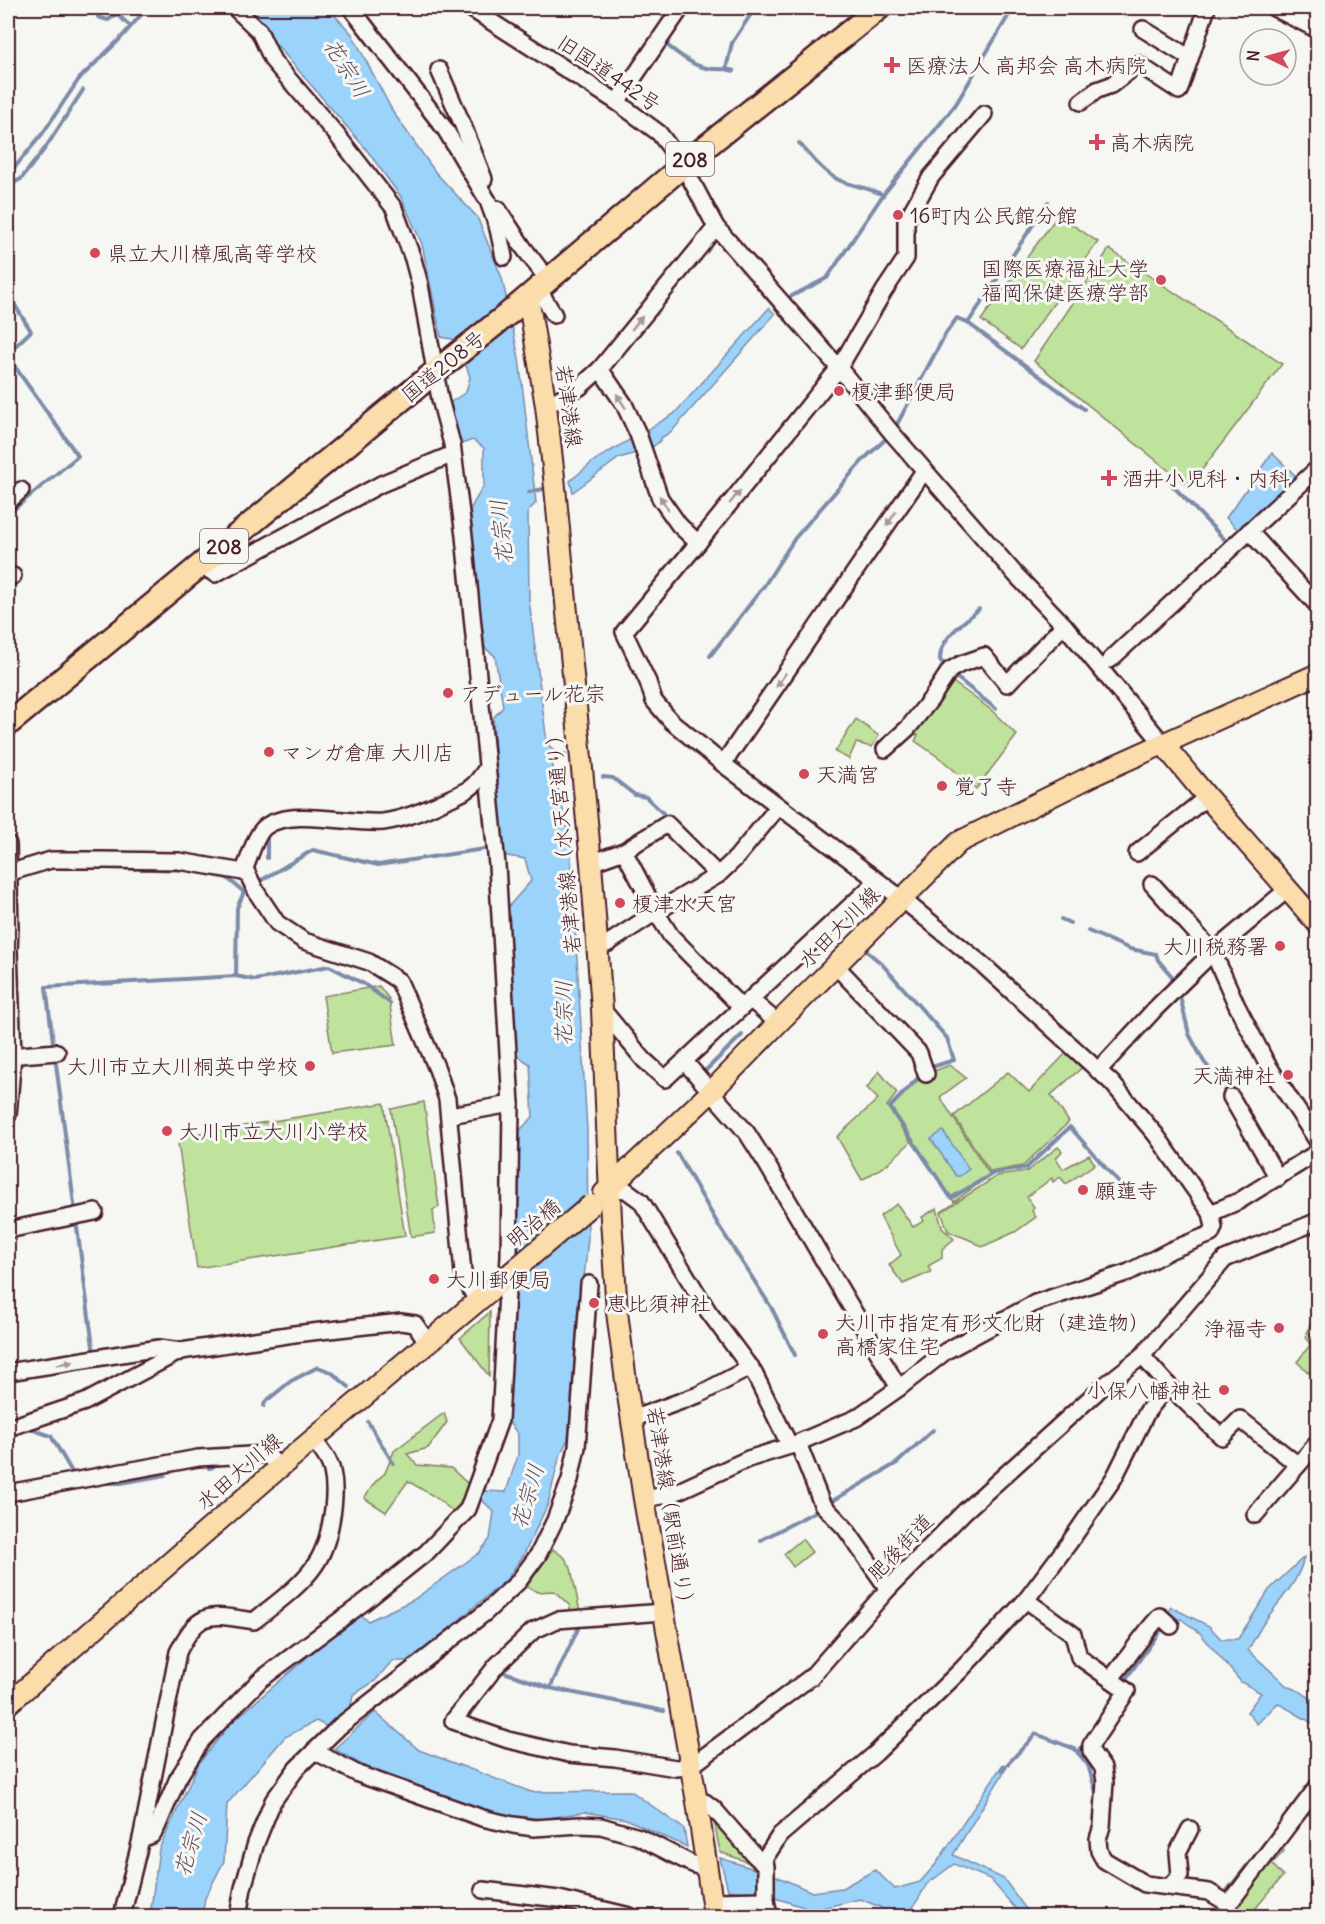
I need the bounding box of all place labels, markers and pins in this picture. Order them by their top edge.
place label: 医療法人 高邦会 高木病院 [906,52,1147,79]
marker: 医療法人 高邦会 高木病院 [883,56,901,74]
place label: 高木病院 [1110,129,1194,156]
marker: 高木病院 [1088,133,1106,151]
place label: 16町内公民館分館 [910,202,1077,229]
marker: 16町内公民館分館 [891,208,905,222]
place label: 県立大川樟風高等学校 [107,240,317,267]
marker: 県立大川樟風高等学校 [88,246,102,260]
place label: 国際医療福祉大学 福岡保健医療学部 [981,255,1149,306]
marker: 国際医療福祉大学 福岡保健医療学部 [1154,273,1168,287]
place label: 榎津郵便局 [851,378,956,405]
marker: 榎津郵便局 [832,384,846,398]
place label: 酒井小児科・内科 [1122,465,1290,492]
marker: 酒井小児科・内科 [1100,469,1118,487]
place label: アデュール花宗 [460,680,606,707]
marker: アデュール花宗 [441,686,455,700]
place label: マンガ倉庫 大川店 [281,739,454,766]
marker: マンガ倉庫 大川店 [262,745,276,759]
place label: 天満宮 [816,761,879,788]
marker: 天満宮 [797,767,811,781]
place label: 覚了寺 [954,773,1017,800]
marker: 覚了寺 [935,779,949,793]
place label: 榎津水天宮 [632,890,737,917]
marker: 榎津水天宮 [613,896,627,910]
place label: 大川税務署 [1163,933,1268,960]
marker: 大川税務署 [1273,939,1287,953]
place label: 大川市立大川桐英中学校 [67,1053,298,1080]
marker: 大川市立大川桐英中学校 [303,1059,317,1073]
place label: 天満神社 [1192,1062,1276,1089]
marker: 天満神社 [1281,1068,1295,1082]
place label: 大川市立大川小学校 [179,1118,368,1145]
marker: 大川市立大川小学校 [160,1124,174,1138]
place label: 願蓮寺 [1095,1177,1158,1204]
marker: 願蓮寺 [1076,1183,1090,1197]
place label: 大川郵便局 [446,1266,551,1293]
marker: 大川郵便局 [427,1272,441,1286]
place label: 恵比須神社 [606,1290,711,1317]
marker: 恵比須神社 [587,1296,601,1310]
place label: 大川市指定有形文化財（建造物） 高橋家住宅 [835,1309,1150,1360]
place label: 浄福寺 [1204,1315,1267,1342]
marker: 浄福寺 [1272,1321,1286,1335]
marker: 大川市指定有形文化財（建造物） 高橋家住宅 [816,1327,830,1341]
place label: 小保八幡神社 [1086,1377,1212,1404]
marker: 小保八幡神社 [1217,1383,1231,1397]

